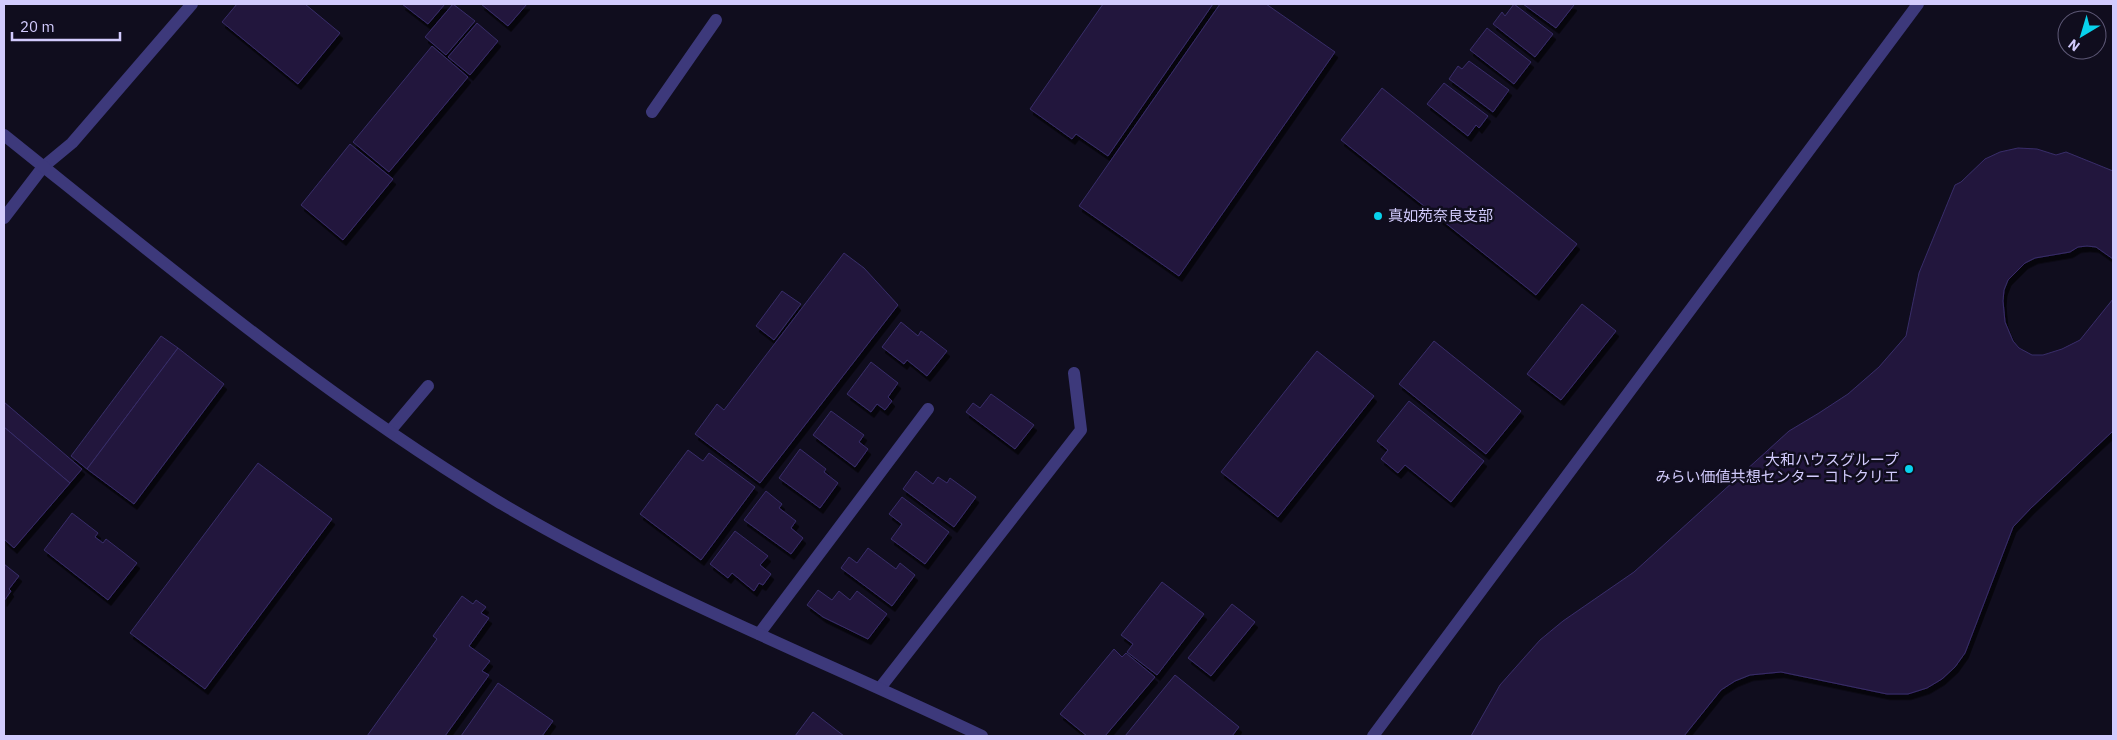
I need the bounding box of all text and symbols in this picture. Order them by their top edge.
scale bar [12,10,120,42]
north arrow [2057,10,2107,60]
text: 20 m [20,17,55,36]
text: N [2064,35,2084,55]
place label: 真如苑奈良支部 [1388,206,1493,225]
marker: 真如苑奈良支部 [1372,210,1384,222]
place label: 大和ハウスグループ みらい価値共想センター コトクリエ [1655,450,1899,486]
marker: 大和ハウスグループ みらい価値共想センター コトクリエ [1903,463,1915,475]

